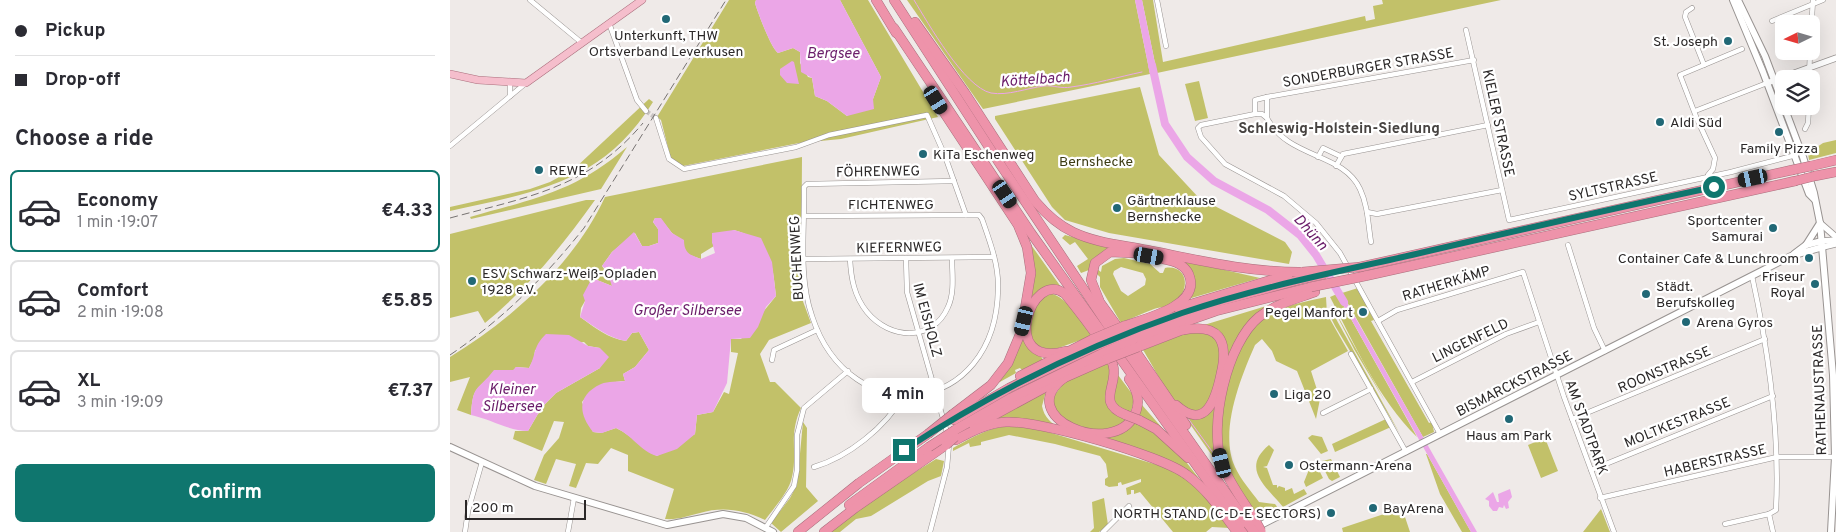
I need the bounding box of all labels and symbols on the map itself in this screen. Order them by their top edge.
marker: Unterkunft, THW Ortsverband Leverkusen [660,13,672,25]
north arrow [1775,15,1820,60]
place label: Unterkunft, THW Ortsverband Leverkusen [589,28,743,61]
place label: St. Joseph [1653,34,1718,51]
marker: St. Joseph [1722,35,1734,47]
water label: Bergsee [807,45,860,64]
street label: SONDERBURGER STRASSE [1281,45,1455,92]
street label: KIELER STRASSE [1478,68,1517,179]
water label: Köttelbach [1000,69,1071,92]
car [921,83,950,117]
place label: Aldi Süd [1670,115,1722,132]
marker: Aldi Süd [1654,116,1666,128]
district label: Schleswig-Holstein-Siedlung [1238,120,1440,139]
marker: Family Pizza [1773,126,1785,138]
place label: Family Pizza [1740,141,1818,158]
place label: KiTa Eschenweg [933,147,1034,164]
marker: KiTa Eschenweg [917,148,929,160]
park label: Bernshecke [1059,154,1133,171]
street label: FÖHRENWEG [836,162,920,182]
place label: REWE [549,163,587,180]
marker: REWE [533,164,545,176]
car [1736,168,1769,188]
street label: SYLTSTRASSE [1567,169,1660,206]
route start [1703,176,1725,198]
car [990,177,1019,211]
place label: Gärtnerklause Bernshecke [1127,193,1216,226]
street label: FICHTENWEG [848,197,934,214]
marker: Gärtnerklause Bernshecke [1111,202,1123,214]
water label: Dhünn [1289,211,1331,255]
place label: Sportcenter Samurai [1687,213,1764,246]
street label: BUCHENWEG [787,215,808,301]
marker: Sportcenter Samurai [1767,222,1779,234]
street label: KIEFERNWEG [856,239,942,258]
car [1132,246,1165,266]
place label: Container Cafe & Lunchroom [1618,251,1799,268]
marker: Container Cafe & Lunchroom [1803,252,1815,264]
street label: RATHERKÄMP [1400,262,1492,306]
place label: ESV Schwarz-Weiß-Opladen 1928 e.V. [482,266,657,299]
place label: Friseur Royal [1762,269,1806,302]
marker: ESV Schwarz-Weiß-Opladen 1928 e.V. [466,275,478,287]
marker: Friseur Royal [1809,278,1821,290]
place label: Städt. Berufskolleg [1656,279,1735,312]
street label: IM EISHOLZ [908,281,945,359]
marker: Städt. Berufskolleg [1640,288,1652,300]
water label: Großer Silbersee [633,302,741,321]
car [1013,305,1034,337]
place label: Pegel Manfort [1265,305,1353,322]
marker: Pegel Manfort [1357,306,1369,318]
place label: Arena Gyros [1696,315,1773,332]
street label: LINGENFELD [1430,316,1512,367]
marker: Arena Gyros [1680,316,1692,328]
street label: RATHENAUSTRASSE [1810,324,1831,456]
street label: ROONSTRASSE [1616,343,1714,398]
street label: BISMARCKSTRASSE [1454,348,1576,421]
callout: 4 min [863,378,945,412]
street label: AM STADTPARK [1561,378,1611,477]
water label: Kleiner Silbersee [482,381,542,417]
place label: Liga 20 [1284,387,1332,404]
marker: Liga 20 [1268,388,1280,400]
street label: MOLTKESTRASSE [1622,394,1733,452]
marker: Haus am Park [1503,413,1515,425]
place label: Haus am Park [1466,428,1552,445]
route end [893,439,915,461]
street label: HABERSTRASSE [1662,441,1768,482]
car [1211,447,1232,479]
place label: Ostermann-Arena [1299,458,1412,475]
marker: Ostermann-Arena [1283,459,1295,471]
scale bar [465,497,586,520]
place label: BayArena [1383,501,1444,518]
marker: BayArena [1367,502,1379,514]
place label: NORTH STAND (C-D-E SECTORS) [1113,506,1321,523]
marker: NORTH STAND (C-D-E SECTORS) [1325,507,1337,519]

